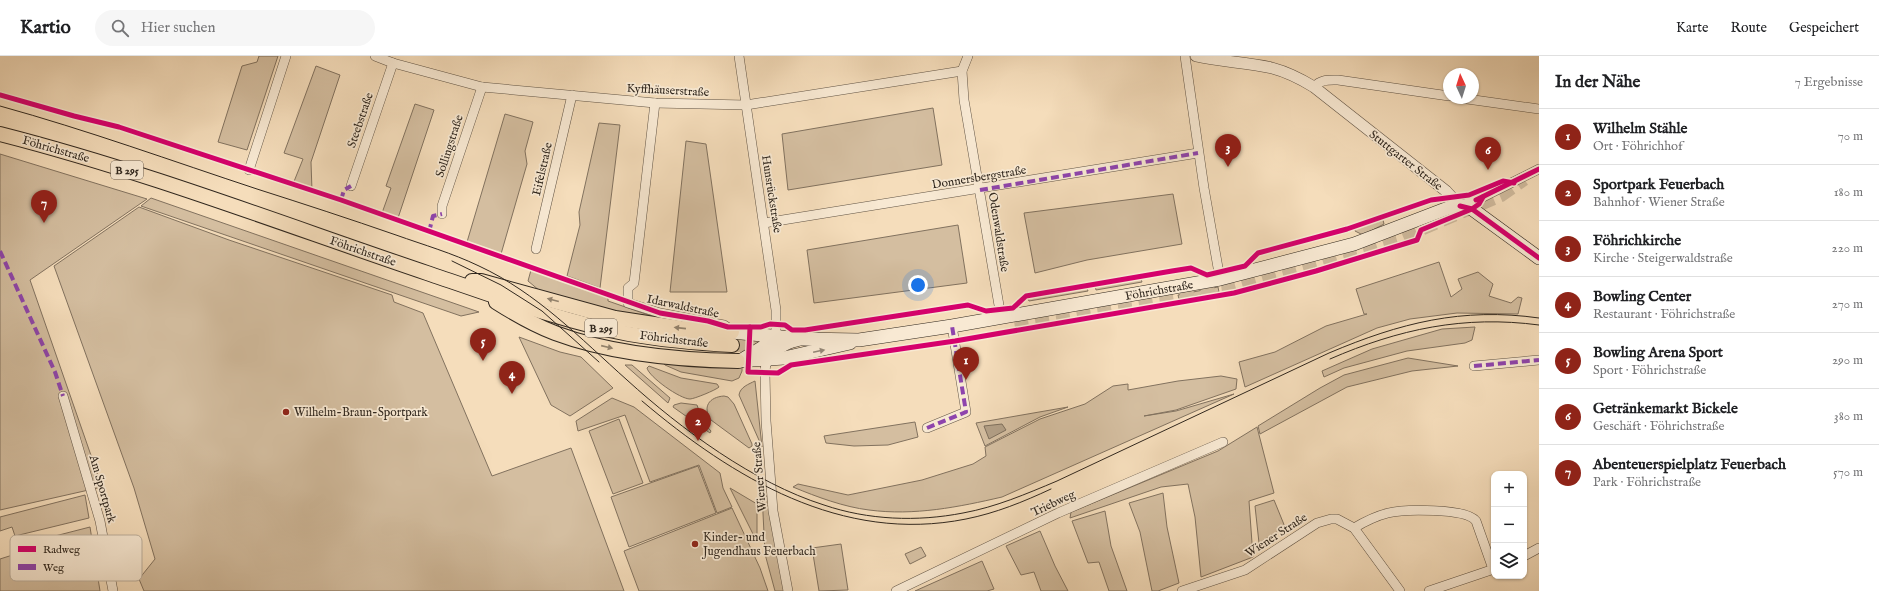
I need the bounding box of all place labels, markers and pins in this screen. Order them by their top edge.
pin: 3 [1215,134,1241,167]
pin: 6 [1475,137,1501,170]
pin: 7 [31,190,57,223]
pin: 5 [470,328,496,361]
pin: 1 [953,347,979,380]
pin: 4 [499,361,525,394]
place label: Wilhelm-Braun-Sportpark [294,405,428,421]
marker: Wilhelm-Braun-Sportpark [281,407,291,417]
pin: 2 [685,408,711,441]
place label: Kinder- und Jugendhaus Feuerbach [701,530,816,560]
marker: Kinder- und Jugendhaus Feuerbach [690,539,700,549]

